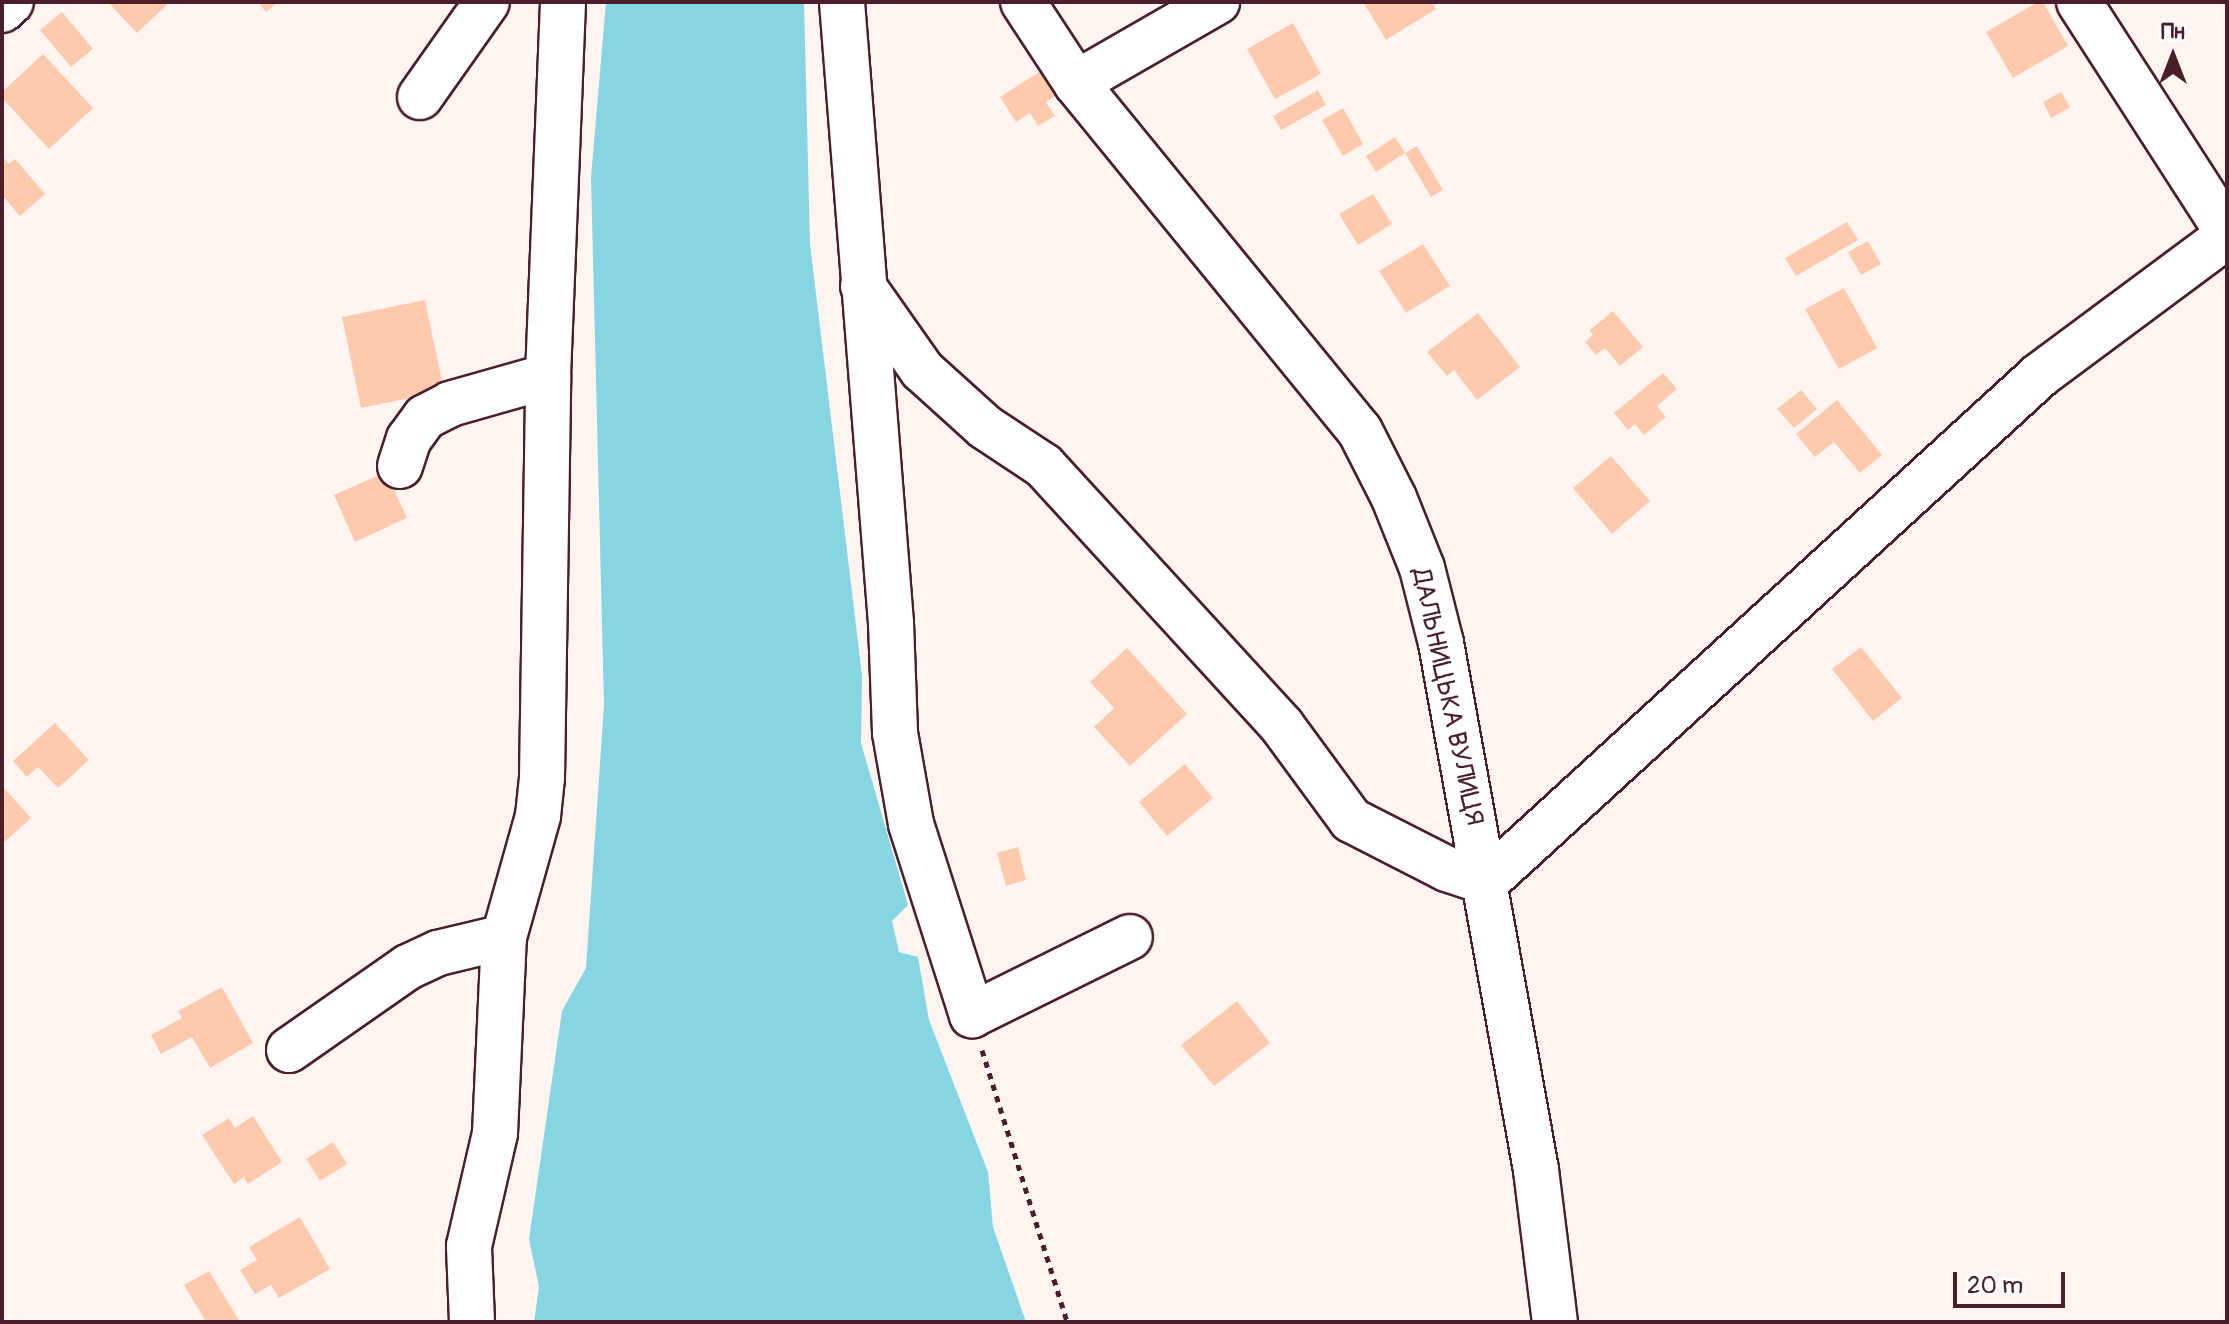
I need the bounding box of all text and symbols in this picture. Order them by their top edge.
north arrow [2133,16,2213,96]
text: Пн [2161,18,2185,46]
street label: ДАЛЬНИЦЬКА ВУЛИЦЯ [1404,565,1490,829]
scale bar [1957,1256,2069,1306]
text: 20 m [1967,1271,2023,1300]

